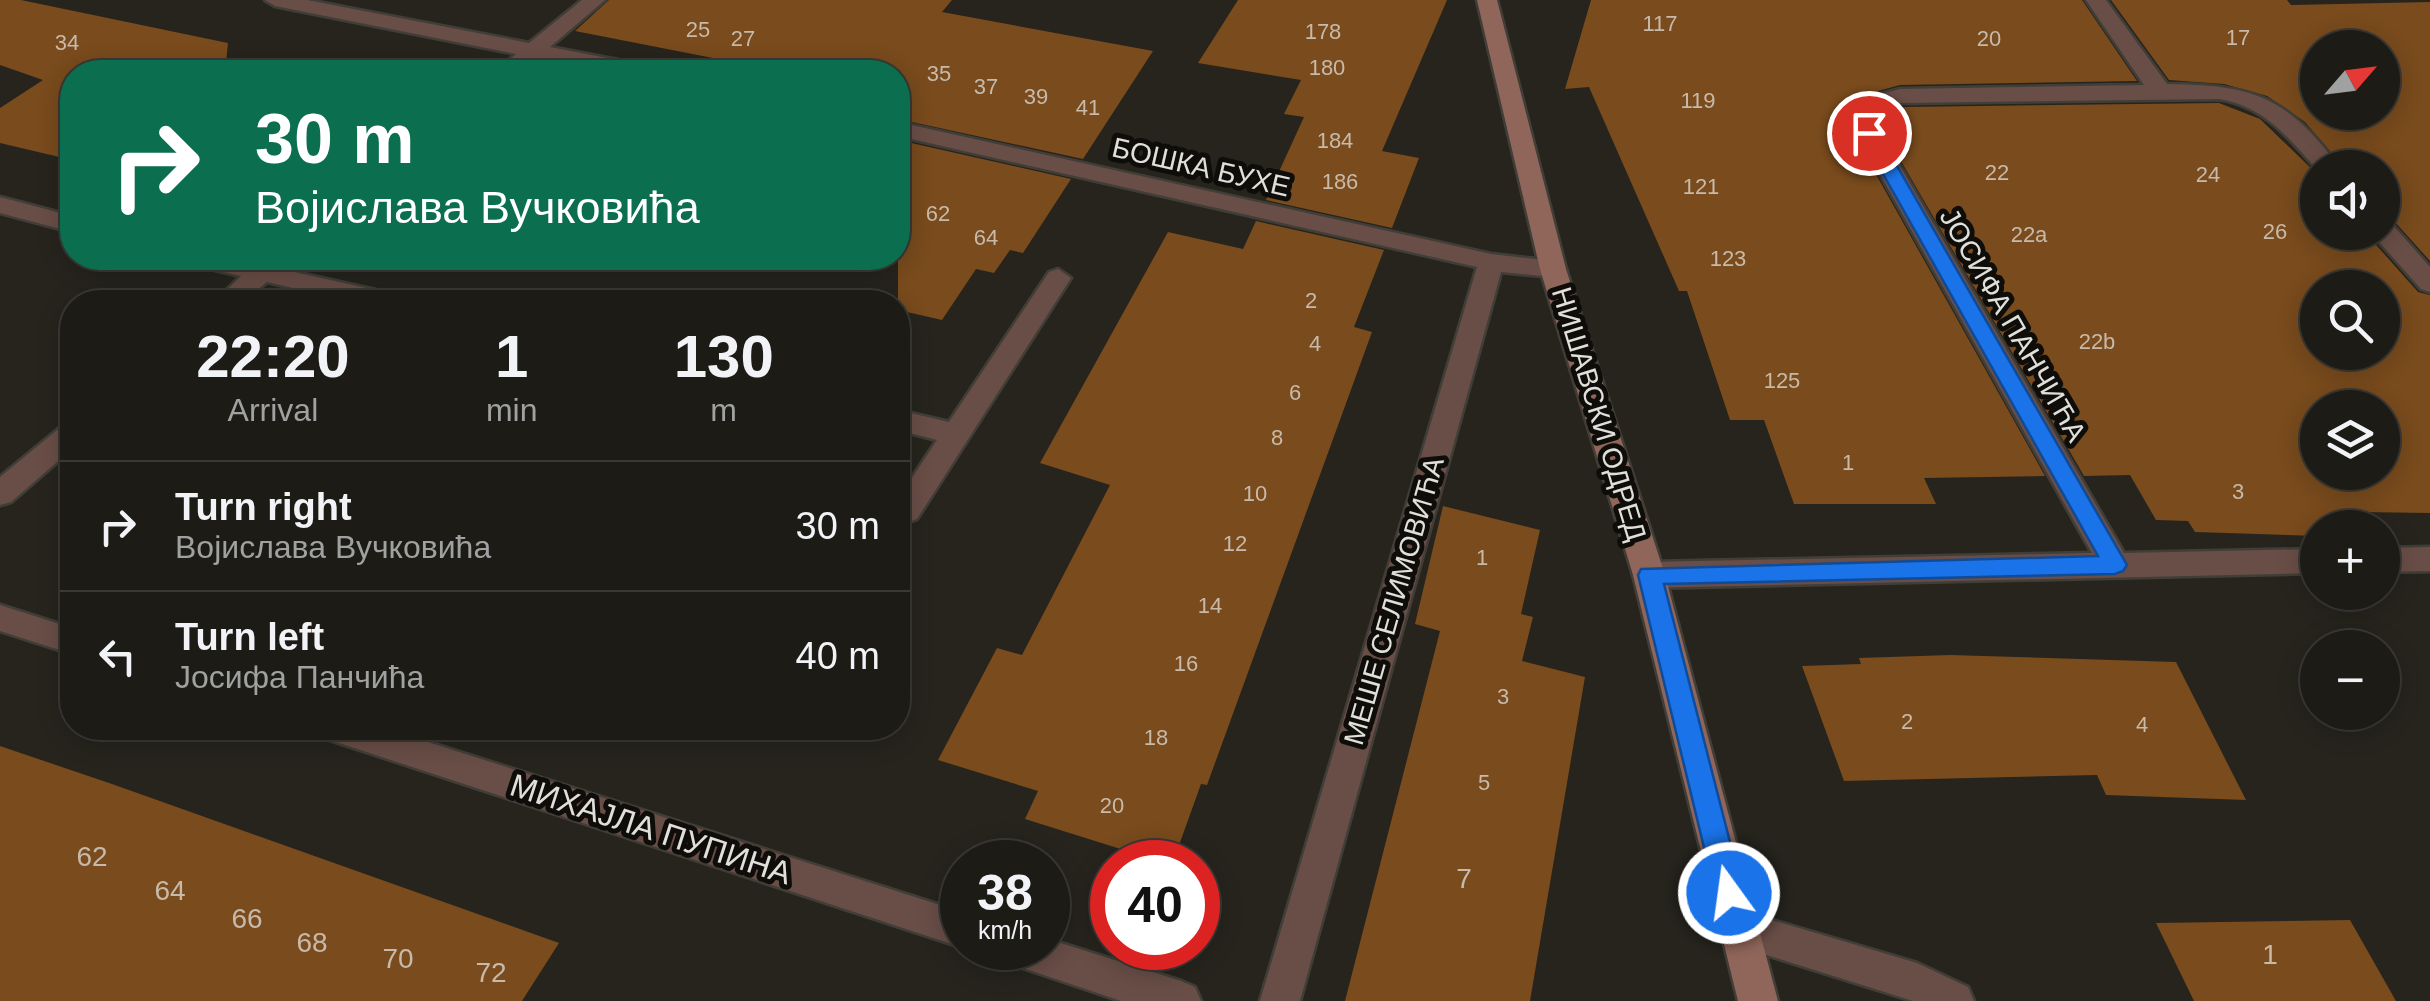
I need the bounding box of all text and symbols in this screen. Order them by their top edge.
house number: 117 [1642,11,1678,36]
house number: 25 [686,17,710,42]
house number: 178 [1305,19,1341,44]
house number: 17 [2226,25,2250,50]
house number: 27 [731,26,755,51]
house number: 20 [1977,26,2001,51]
house number: 34 [55,30,79,55]
north arrow [2300,30,2400,130]
map controls [2300,30,2400,730]
house number: 180 [1309,55,1345,80]
house number: 35 [927,61,951,86]
house number: 37 [974,74,998,99]
house number: 39 [1024,84,1048,109]
house number: 119 [1680,88,1716,113]
pin [1827,91,1912,176]
house number: 41 [1076,95,1100,120]
icon: right [90,100,220,230]
text: 30 m [255,100,415,178]
icon: arrive [1842,106,1897,161]
house number: 184 [1317,128,1353,153]
street label: БОШКА БУХЕ [1109,132,1293,202]
button: sound [2300,150,2400,250]
house number: 22 [1985,160,2009,185]
house number: 24 [2196,162,2220,187]
house number: 186 [1322,169,1358,194]
house number: 121 [1683,174,1719,199]
text: Војислава Вучковића [255,182,700,233]
house number: 62 [926,201,950,226]
street label: ЈОСИФА ПАНЧИЋА [1934,203,2092,447]
house number: 26 [2263,219,2287,244]
house number: 22a [2011,222,2048,247]
house number: 64 [974,225,998,250]
house number: 123 [1710,246,1746,271]
button: search [2300,270,2400,370]
street label: НИШАВСКИ ОДРЕД [1546,284,1652,544]
house number: 2 [1305,288,1317,313]
text: 22:20 [196,323,350,390]
text: 1 [495,323,528,390]
text: 130 [674,323,774,390]
house number: 22b [2079,329,2115,354]
house number: 4 [1309,331,1321,356]
house number: 125 [1764,368,1800,393]
house number: 6 [1289,380,1301,405]
button: layers [2300,390,2400,490]
text: Arrival [228,392,318,428]
text: min [486,392,537,428]
text: m [710,392,737,428]
house number: 8 [1271,425,1283,450]
house number: 1 [1842,450,1854,475]
street label: МЕШЕ СЕЛИМОВИЋА [1338,453,1450,749]
house number: 3 [2232,479,2244,504]
house number: 10 [1243,481,1267,506]
text: Turn right [175,486,352,528]
icon: right [90,499,145,554]
text: 30 m [796,505,880,547]
button: + [2300,510,2400,610]
text: Војислава Вучковића [175,529,491,565]
house number: 12 [1223,531,1247,556]
house number: 1 [1476,545,1488,570]
house number: 14 [1198,593,1222,618]
text: Turn left [175,616,324,658]
icon: left [90,629,145,684]
button: − [2300,630,2400,730]
text: 40 m [796,635,880,677]
house number: 16 [1174,651,1198,676]
text: Јосифа Панчића [175,659,424,695]
house number: 3 [1497,684,1509,709]
house number: 2 [1901,709,1913,734]
house number: 4 [2136,712,2148,737]
house number: 18 [1144,725,1168,750]
street label: МИХАЈЛА ПУПИНА [506,767,797,892]
house number: 5 [1478,770,1490,795]
house number: 20 [1100,793,1124,818]
speed limit sign: 40 [1090,840,1220,970]
house number: 62 [76,841,108,872]
position arrow [1677,841,1781,945]
house number: 7 [1456,863,1472,894]
text: 38 [977,865,1033,921]
house number: 64 [154,875,186,906]
house number: 66 [231,903,263,934]
text: km/h [978,916,1032,944]
house number: 68 [296,927,328,958]
house number: 1 [2262,939,2278,970]
house number: 70 [382,943,414,974]
house number: 72 [475,957,507,988]

